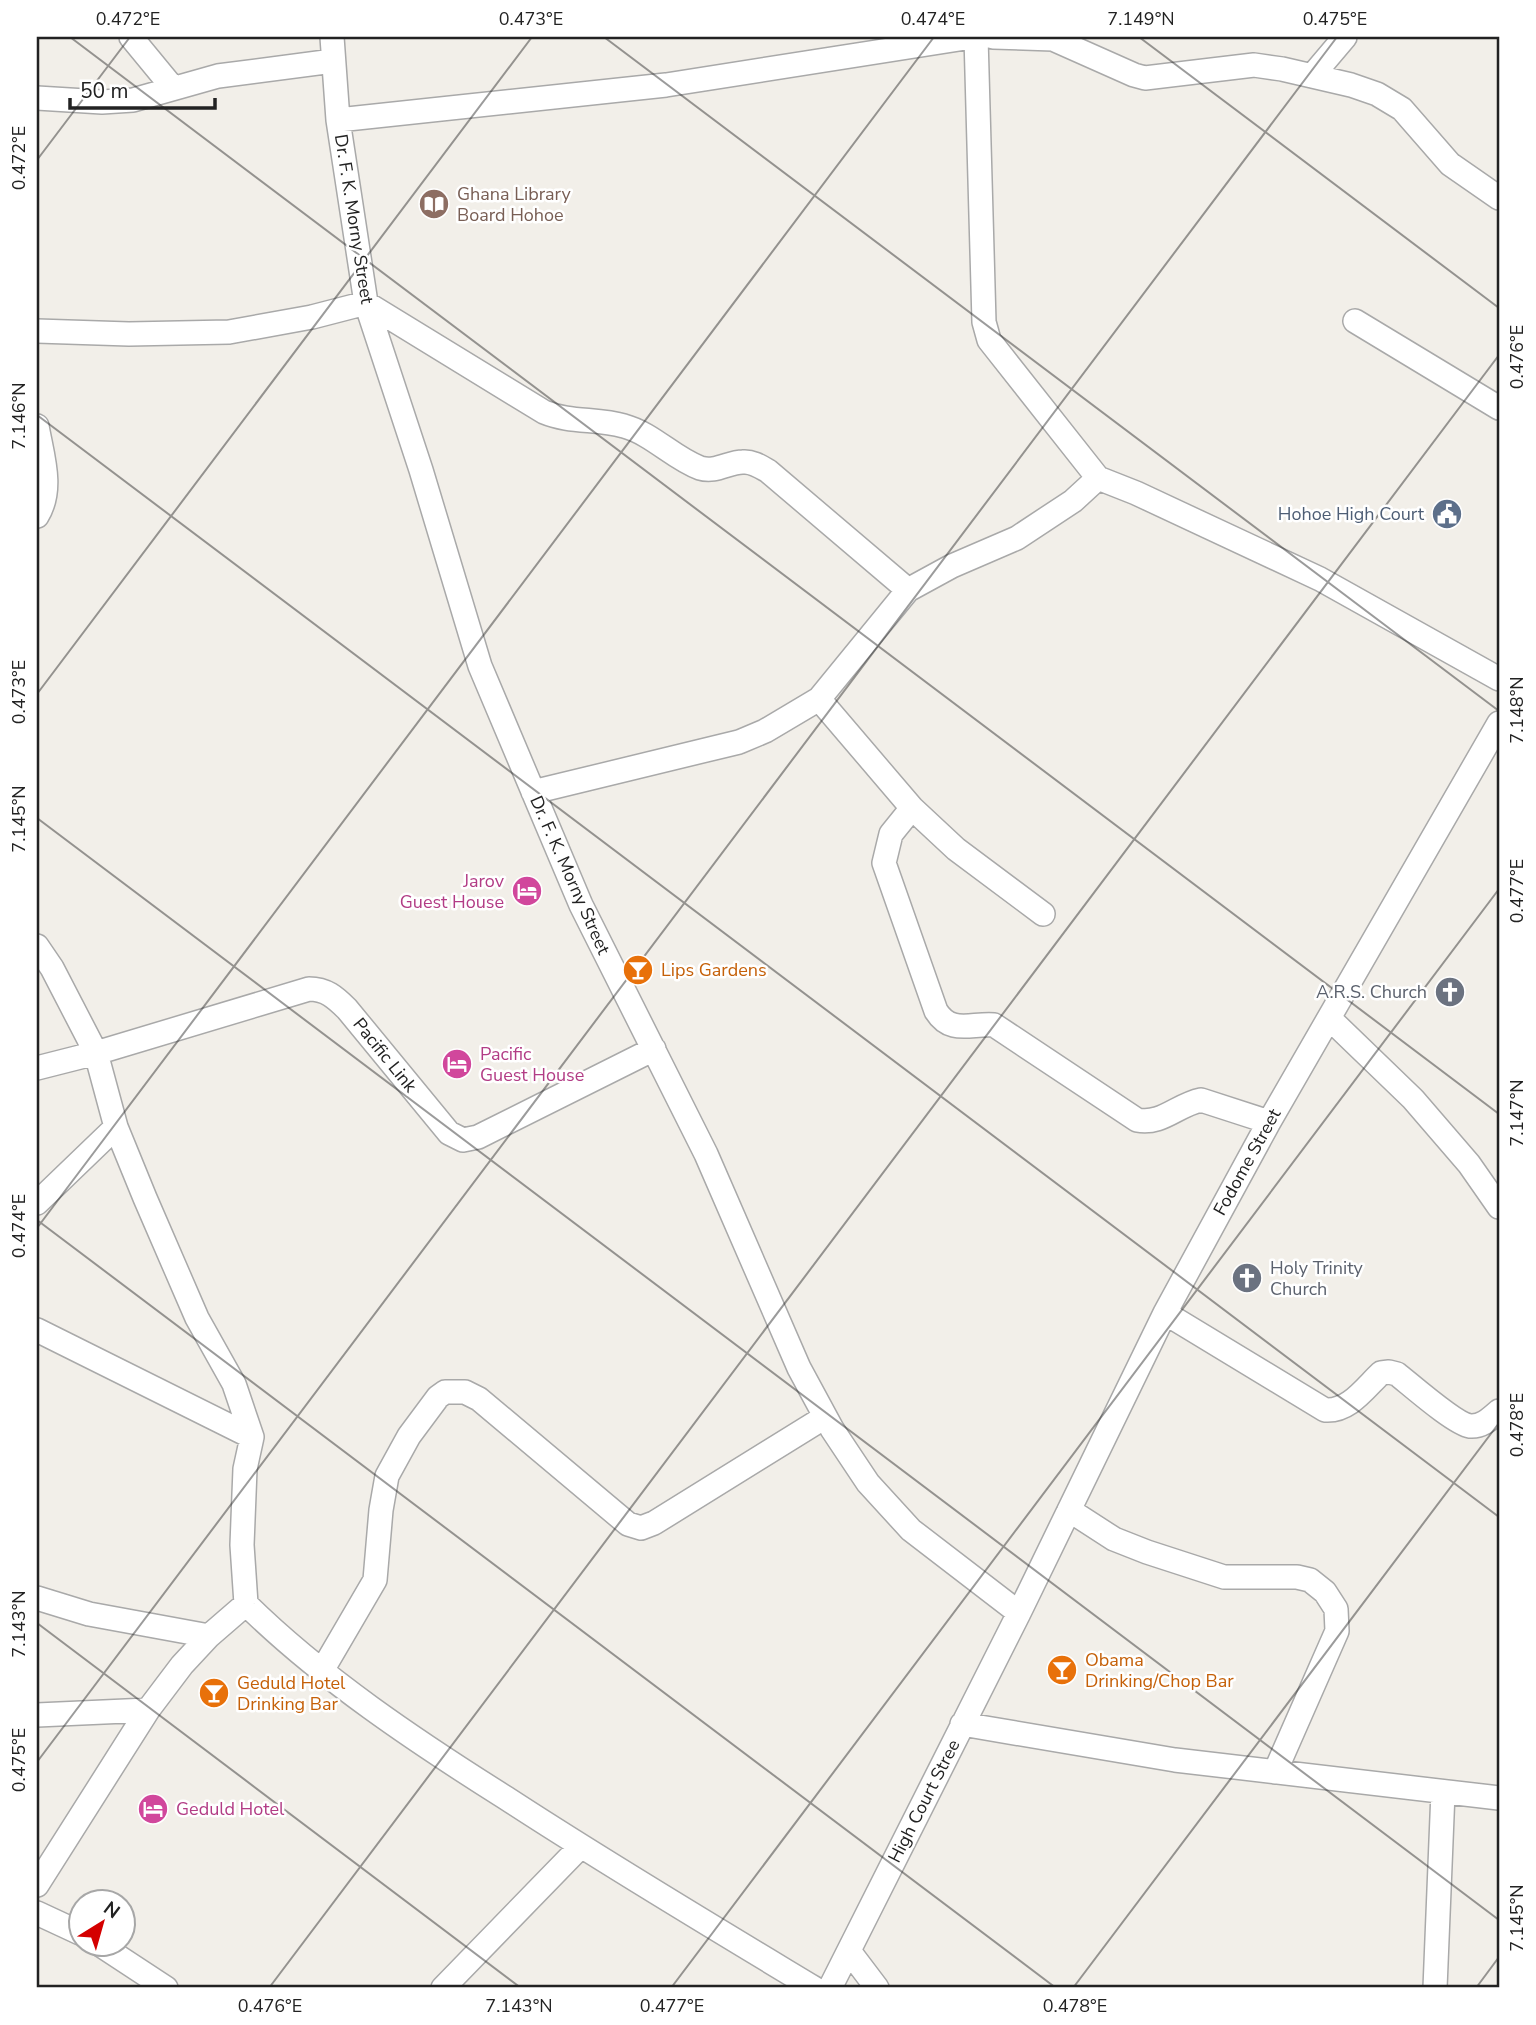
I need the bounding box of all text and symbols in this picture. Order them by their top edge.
text: 0.472°E [96,7,160,31]
text: 0.473°E [499,7,563,31]
text: 0.474°E [901,7,965,31]
text: 7.149°N [1107,7,1175,31]
text: 0.475°E [1303,7,1367,31]
scale bar [70,66,215,110]
text: 50 m [80,77,129,105]
text: 0.472°E [7,126,31,190]
street label: Dr. F. K. Morny Street [329,132,379,306]
place label: Ghana Library Board Hohoe [457,182,572,227]
library icon: Ghana Library Board Hohoe [417,187,451,221]
text: 0.476°E [1505,325,1529,389]
text: 7.146°N [7,382,31,450]
public building icon: Hohoe High Court [1430,497,1464,531]
place label: Hohoe High Court [1278,502,1425,526]
text: 0.473°E [7,660,31,724]
text: 7.148°N [1505,676,1529,744]
text: 7.145°N [7,785,31,853]
street label: Dr. F. K. Morny Street [524,792,616,959]
text: 0.477°E [1505,859,1529,923]
place label: Jarov Guest House [400,869,505,914]
hotel icon: Jarov Guest House [510,874,544,908]
bar icon: Lips Gardens [621,953,655,987]
place label: Lips Gardens [661,958,767,982]
church icon: A.R.S. Church [1433,975,1467,1009]
place label: A.R.S. Church [1316,980,1427,1004]
street label: Pacific Link [348,1013,423,1098]
place label: Pacific Guest House [480,1042,584,1087]
hotel icon: Pacific Guest House [440,1047,474,1081]
text: 7.147°N [1505,1079,1529,1147]
street label: Fodome Street [1208,1104,1287,1220]
text: 0.474°E [7,1194,31,1258]
place label: Holy Trinity Church [1270,1256,1364,1301]
church icon: Holy Trinity Church [1230,1261,1264,1295]
text: 0.478°E [1505,1393,1529,1457]
text: 7.143°N [7,1590,31,1658]
place label: Obama Drinking/Chop Bar [1085,1648,1234,1693]
bar icon: Obama Drinking/Chop Bar [1045,1653,1079,1687]
place label: Geduld Hotel Drinking Bar [237,1671,346,1716]
bar icon: Geduld Hotel Drinking Bar [197,1676,231,1710]
text: 0.475°E [7,1728,31,1792]
street label: High Court Stree [883,1735,965,1867]
hotel icon: Geduld Hotel [136,1792,170,1826]
place label: Geduld Hotel [176,1797,285,1821]
text: 7.145°N [1505,1884,1529,1952]
north arrow [66,1888,136,1958]
text: N [98,1896,125,1925]
text: 0.476°E [238,1994,302,2018]
text: 7.143°N [485,1994,553,2018]
text: 0.477°E [640,1994,704,2018]
text: 0.478°E [1043,1994,1107,2018]

